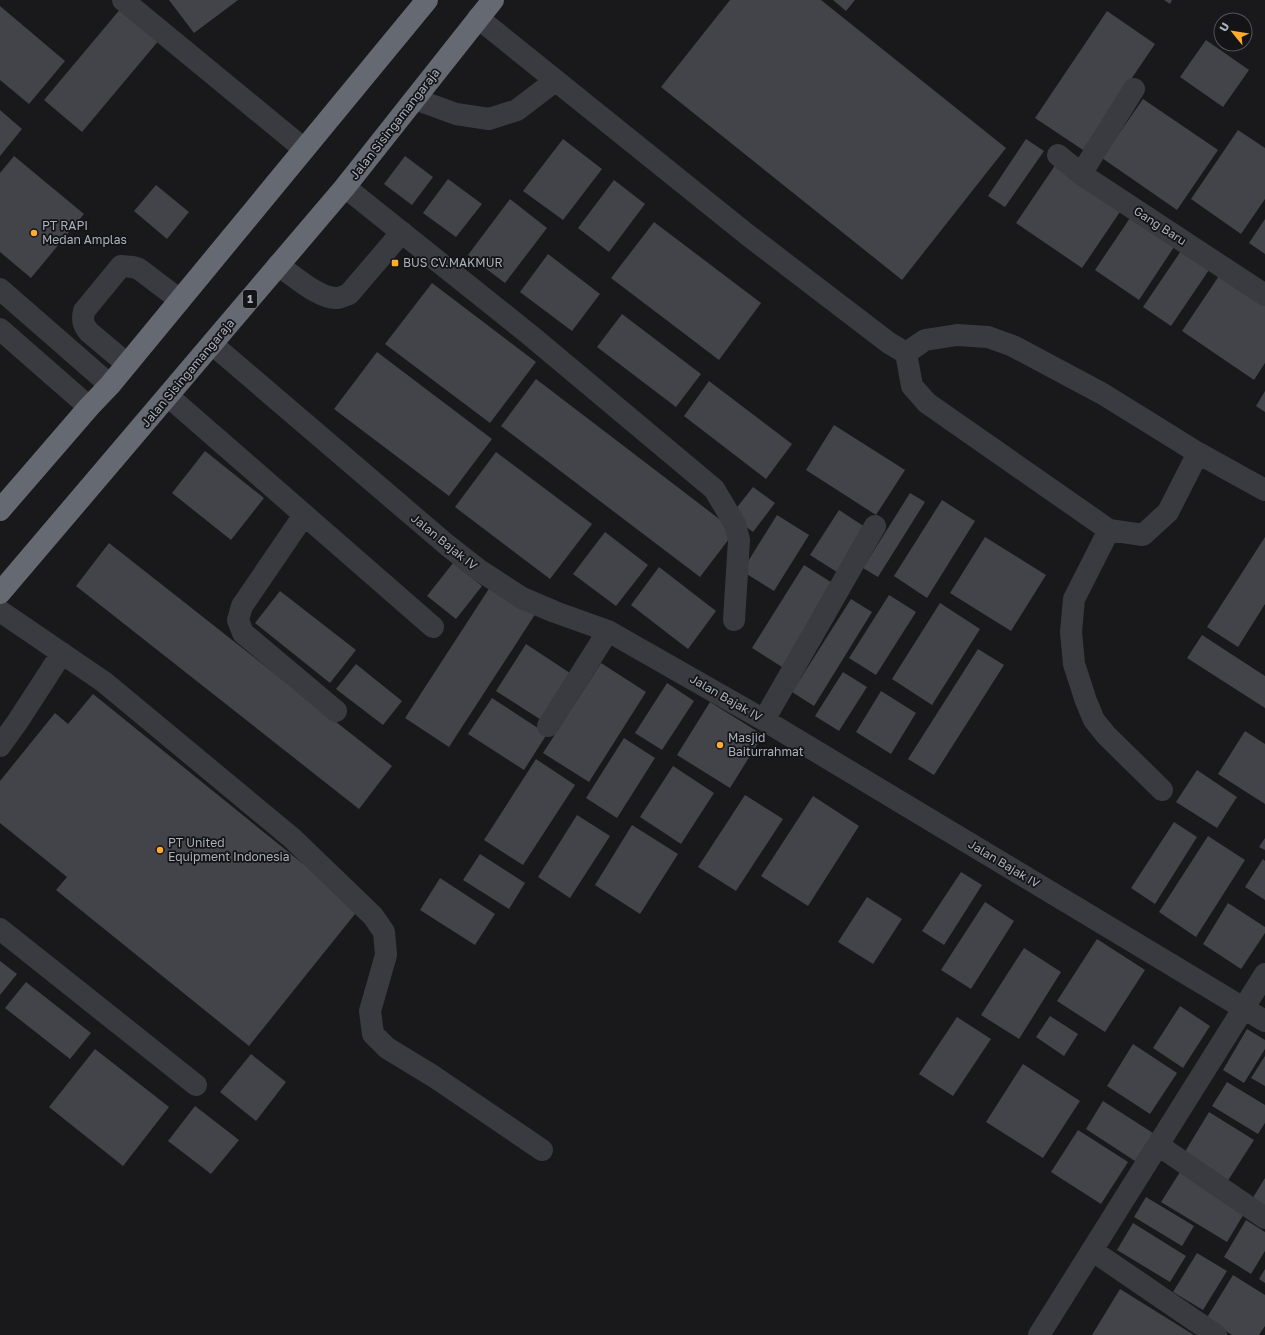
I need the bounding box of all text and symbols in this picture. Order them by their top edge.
north arrow [1213,12,1253,52]
text: U [1216,20,1232,33]
street label: Jalan Sisingamangaraja [347,65,443,182]
street label: Gang Baru [1131,203,1189,248]
place label: PT RAPI Medan Amplas [42,218,127,247]
marker: PT RAPI Medan Amplas [29,228,39,238]
place label: BUS CV.MAKMUR [403,255,503,270]
marker: BUS CV.MAKMUR [390,258,400,268]
road number: 1 [243,290,257,308]
street label: Jalan Sisingamangaraja [138,315,237,430]
street label: Jalan Bajak IV [408,510,480,573]
street label: Jalan Bajak IV [687,671,765,724]
place label: Masjid Baiturrahmat [728,730,804,759]
marker: Masjid Baiturrahmat [715,740,725,750]
place label: PT United Equipment Indonesia [168,835,290,864]
street label: Jalan Bajak IV [966,836,1043,891]
marker: PT United Equipment Indonesia [155,845,165,855]

